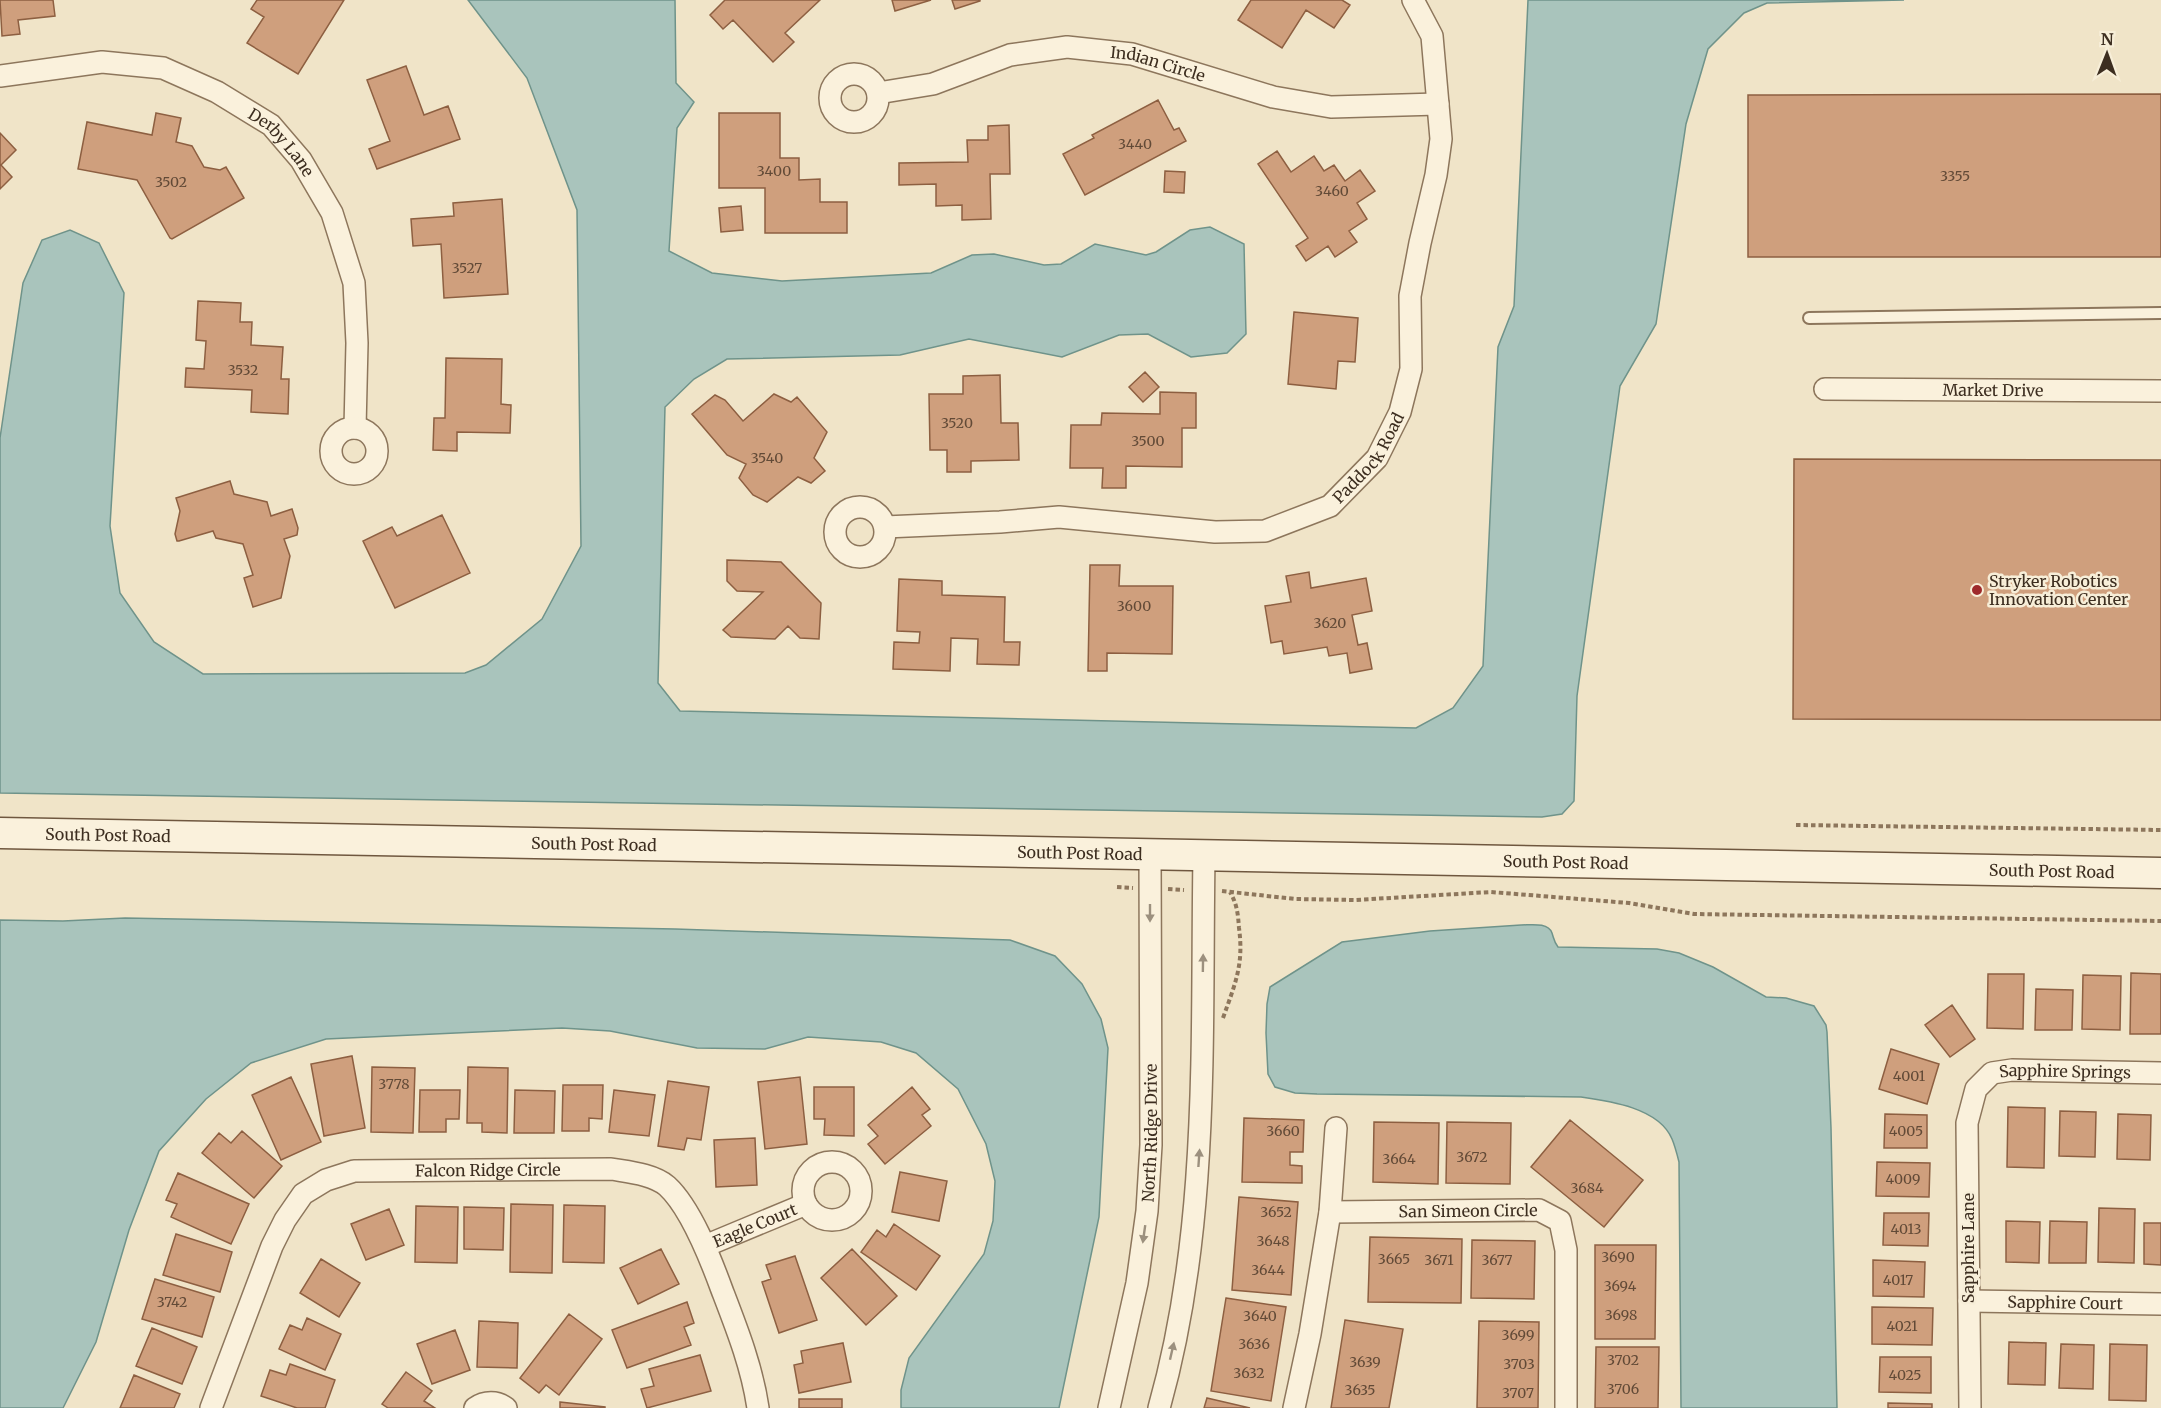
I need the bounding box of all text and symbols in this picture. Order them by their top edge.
north arrow [2077,24,2137,84]
text: N [2101,29,2114,49]
street label: Indian Circle [1109,42,1208,86]
street label: Derby Lane [245,104,318,180]
house number: 3440 [1118,135,1152,153]
house number: 3400 [757,162,791,180]
house number: 3355 [1940,167,1970,185]
house number: 3502 [155,173,187,191]
house number: 3460 [1315,182,1349,200]
house number: 3527 [452,259,482,277]
house number: 3532 [228,361,258,379]
street label: Market Drive [1942,380,2044,400]
street label: Paddock Road [1328,409,1408,507]
house number: 3520 [941,414,973,432]
house number: 3500 [1131,432,1165,450]
house number: 3540 [751,449,783,467]
place label: Stryker Robotics Innovation Center [1989,571,2128,609]
marker: Stryker Robotics Innovation Center [1970,583,1984,597]
house number: 3600 [1117,597,1151,615]
house number: 3620 [1314,614,1346,632]
street label: South Post Road [45,824,171,846]
street label: South Post Road [531,833,657,855]
street label: South Post Road [1017,842,1143,864]
street label: South Post Road [1503,851,1629,873]
street label: South Post Road [1989,860,2115,882]
one-way arrow [1146,903,1155,922]
one-way arrow [1198,954,1208,973]
street label: Sapphire Springs [1998,1060,2131,1082]
street label: North Ridge Drive [1138,1064,1161,1203]
house number: 4001 [1893,1067,1925,1085]
house number: 3778 [378,1075,410,1093]
house number: 3660 [1266,1122,1300,1140]
house number: 4005 [1889,1122,1923,1140]
house number: 3672 [1456,1148,1488,1166]
one-way arrow [1194,1149,1204,1168]
house number: 3664 [1382,1150,1416,1168]
street label: Falcon Ridge Circle [415,1159,561,1181]
house number: 4009 [1885,1170,1921,1188]
house number: 3684 [1570,1179,1604,1197]
street label: Sapphire Lane [1958,1193,1978,1303]
street label: Eagle Court [710,1199,800,1252]
street label: San Simeon Circle [1398,1200,1538,1221]
house number: 3652 [1260,1203,1292,1221]
house number: 4013 [1891,1220,1921,1238]
one-way arrow [1139,1224,1148,1243]
house number: 3648 [1256,1232,1290,1250]
house number: 3690 [1601,1248,1635,1266]
house number: 3665 [1378,1250,1410,1268]
house number: 3671 [1424,1251,1454,1269]
house number: 3677 [1481,1251,1513,1269]
house number: 3644 [1251,1261,1285,1279]
house number: 4017 [1883,1271,1913,1289]
house number: 3694 [1604,1277,1637,1295]
street label: Sapphire Court [2007,1292,2124,1313]
house number: 3742 [157,1293,187,1311]
house number: 3698 [1605,1306,1637,1324]
house number: 3640 [1243,1307,1277,1325]
house number: 4021 [1886,1317,1918,1335]
house number: 3699 [1502,1326,1534,1344]
house number: 3636 [1238,1335,1270,1353]
one-way arrow [1168,1341,1177,1360]
house number: 3702 [1607,1351,1639,1369]
house number: 3639 [1349,1353,1381,1371]
house number: 3703 [1503,1355,1535,1373]
house number: 3632 [1233,1364,1265,1382]
house number: 4025 [1888,1366,1922,1384]
house number: 3706 [1607,1380,1639,1398]
house number: 3635 [1345,1381,1375,1399]
house number: 3707 [1502,1384,1534,1402]

